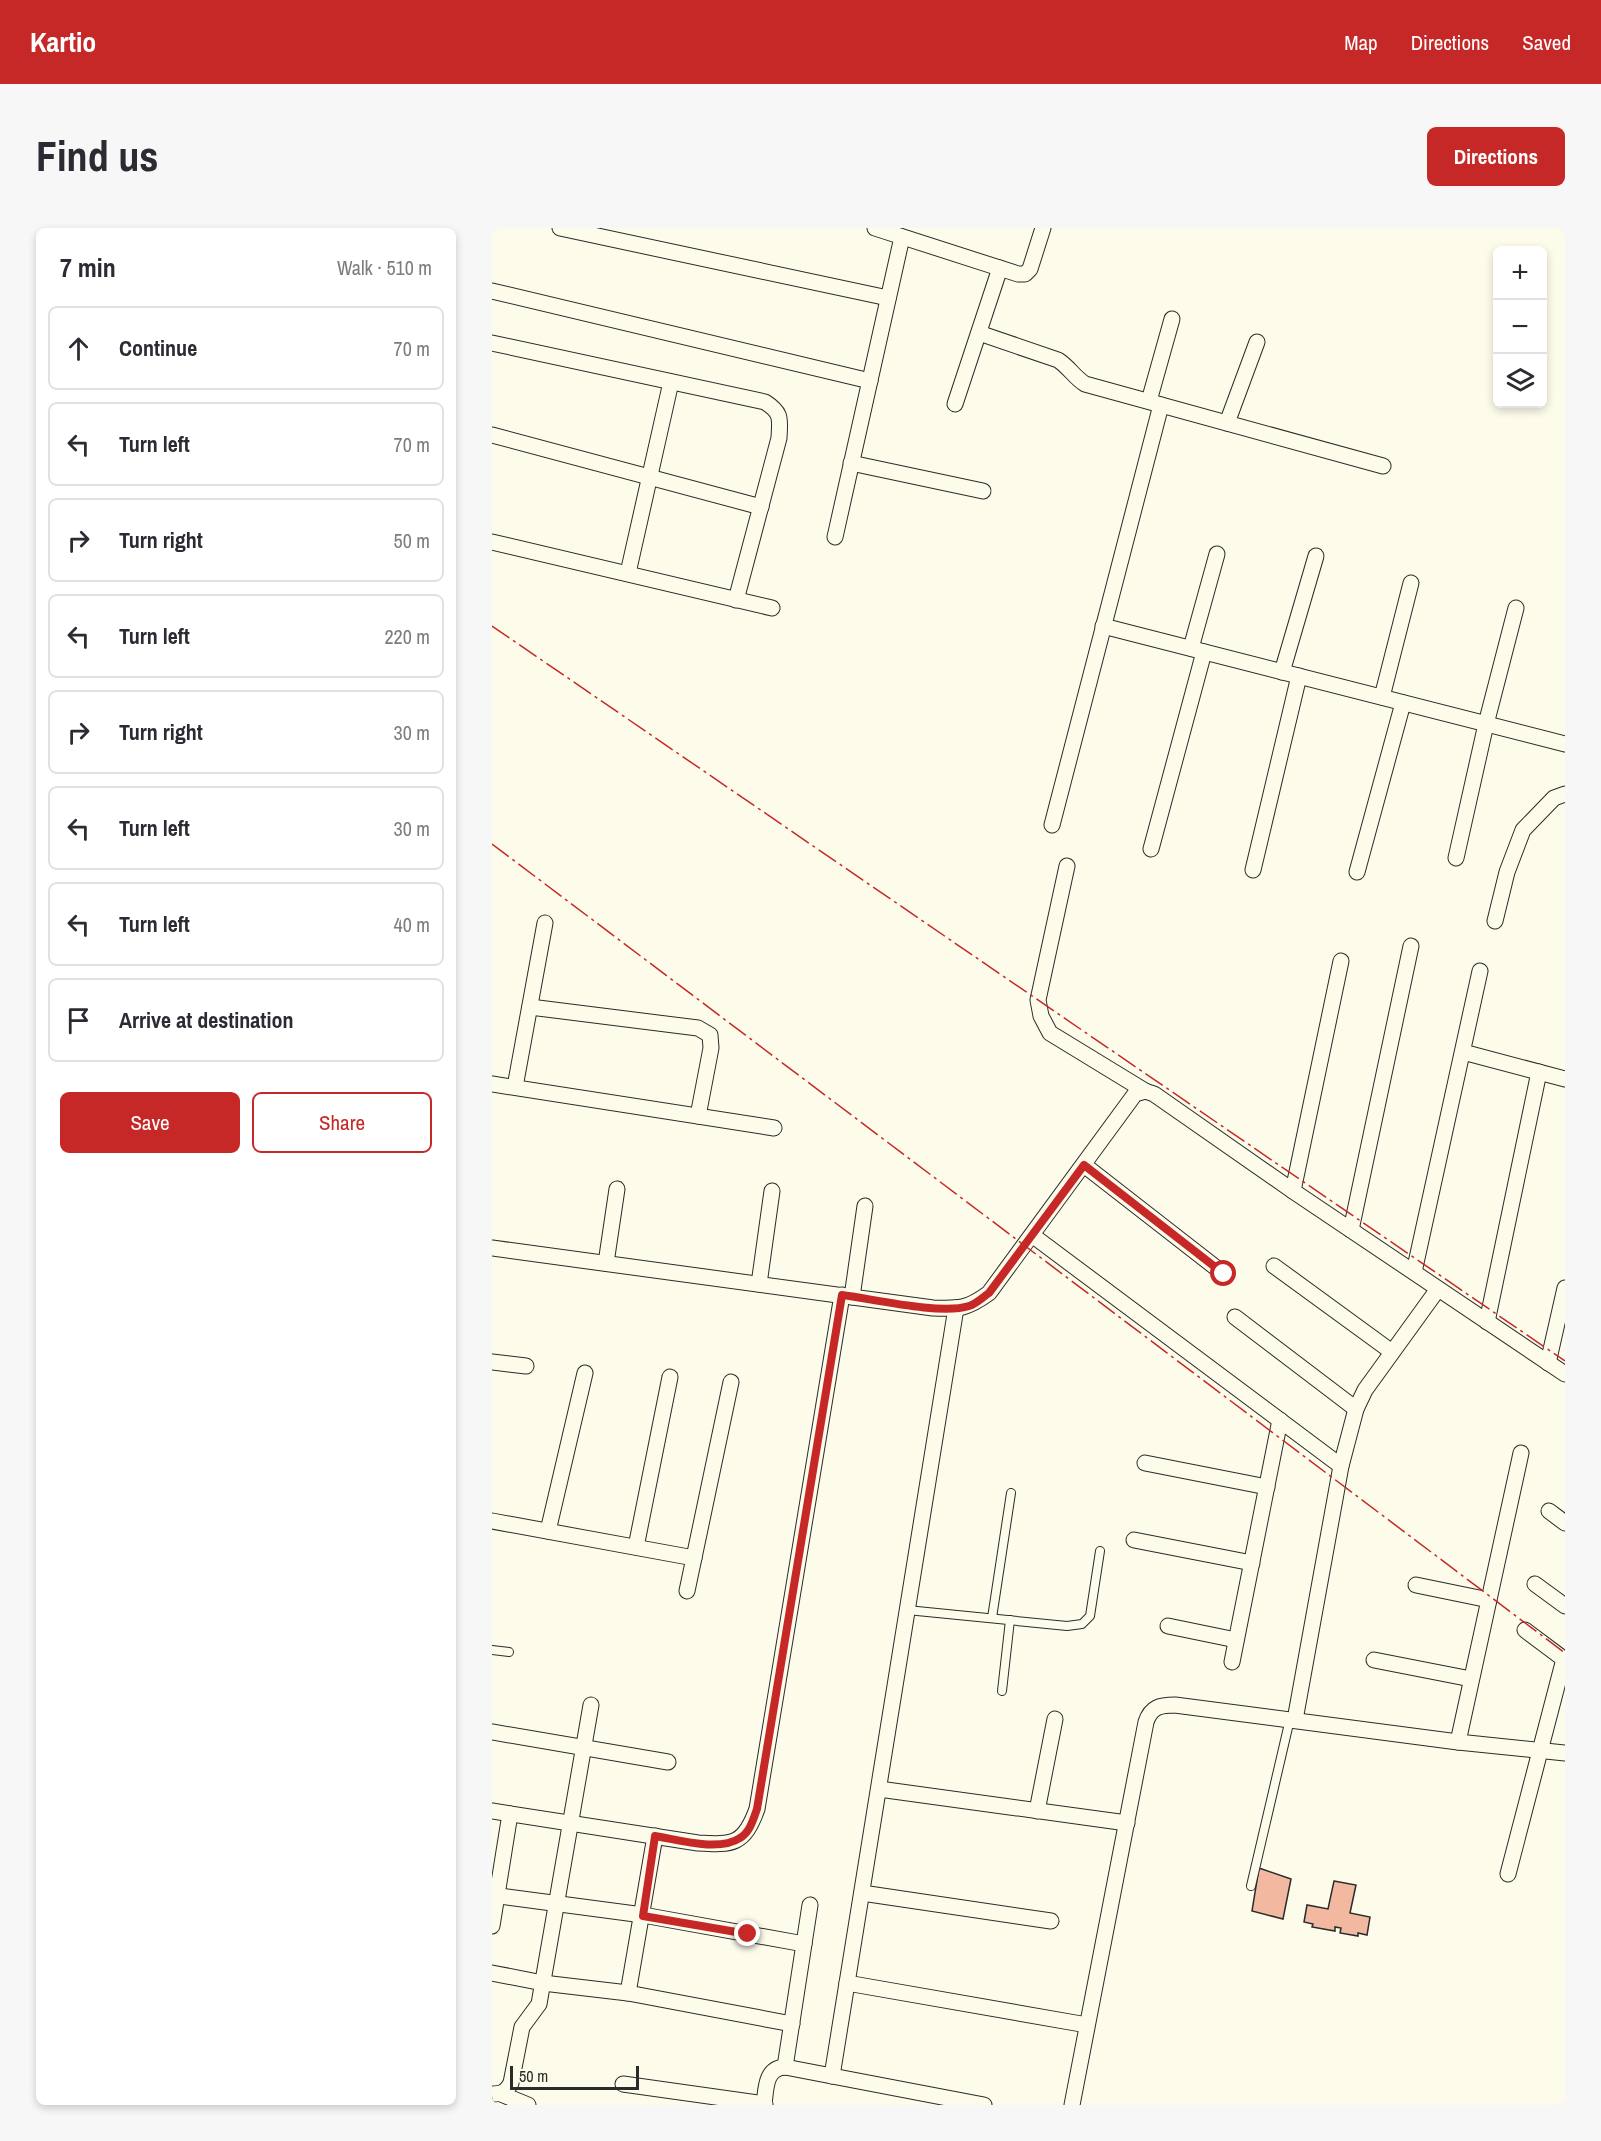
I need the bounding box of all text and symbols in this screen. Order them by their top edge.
text: Kartio [30,23,96,61]
text: Map [1344,28,1378,57]
text: Directions [1411,28,1489,57]
text: Saved [1522,28,1571,57]
button: Directions [1427,127,1565,186]
text: Find us [36,128,158,184]
map controls [1493,246,1547,408]
button: + [1493,246,1547,300]
text: 7 min [60,250,116,285]
text: Walk · 510 m [337,254,432,281]
button: − [1493,300,1547,354]
icon: ahead [62,332,95,365]
text: Continue [119,333,197,363]
text: 70 m [394,335,430,362]
button: layers [1493,354,1547,408]
icon: left [62,428,95,461]
text: Turn left [119,429,190,459]
text: 70 m [394,431,430,458]
icon: right [62,524,95,557]
text: Turn right [119,525,203,555]
text: 50 m [394,527,430,554]
icon: left [62,620,95,653]
text: Turn left [119,621,190,651]
text: 220 m [384,623,430,650]
icon: right [62,716,95,749]
text: Turn right [119,717,203,747]
text: 30 m [394,719,430,746]
icon: left [62,812,95,845]
text: Turn left [119,813,190,843]
text: 30 m [394,815,430,842]
icon: left [62,908,95,941]
text: Turn left [119,909,190,939]
text: 40 m [394,911,430,938]
icon: arrive [62,1004,95,1037]
text: Arrive at destination [119,1005,293,1035]
button: Save [60,1092,240,1153]
button: Share [252,1092,432,1153]
route start [1210,1260,1236,1286]
route end [734,1920,760,1946]
scale bar [510,2063,639,2090]
text: 50 m [519,2065,548,2087]

